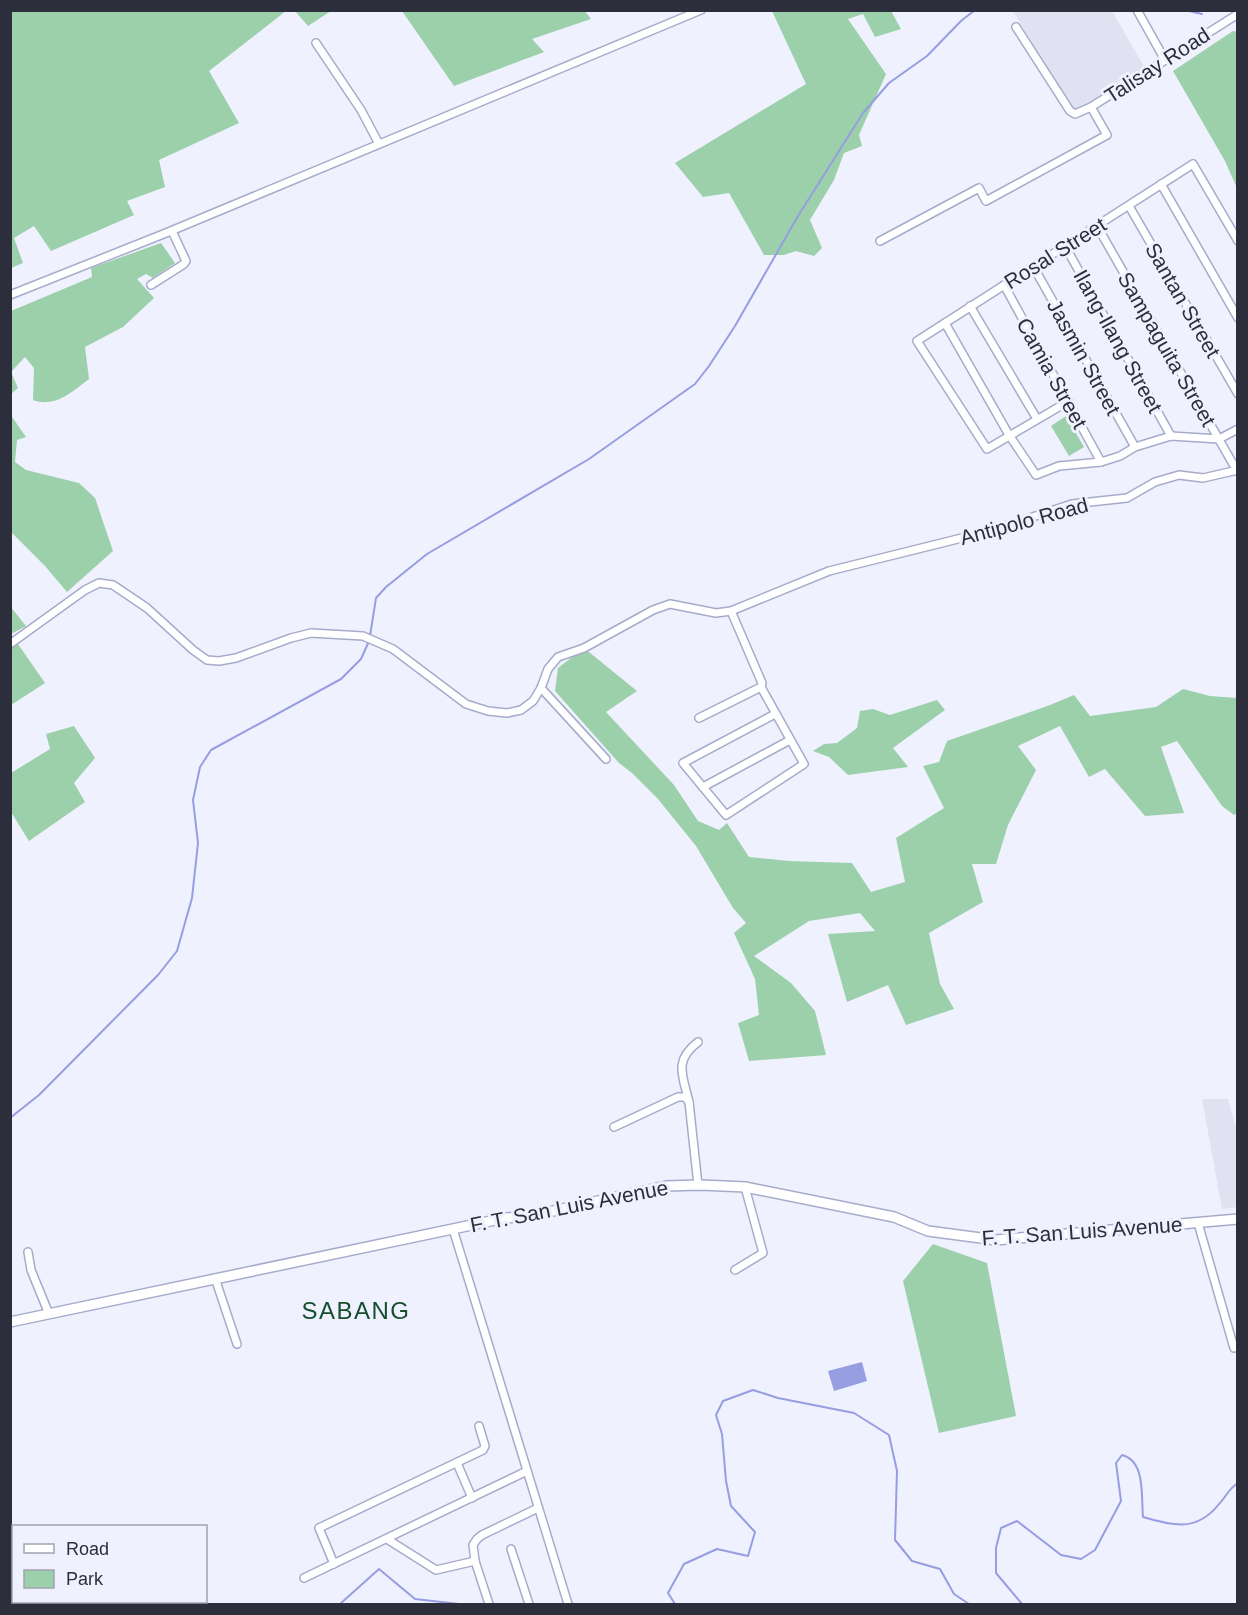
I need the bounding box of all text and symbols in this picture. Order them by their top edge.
street label: Talisay Road [1100,23,1214,107]
street label: Rosal Street [1000,213,1110,293]
street label: Santan Street [1141,239,1225,361]
street label: Ilang-Ilang Street [1069,265,1167,417]
street label: Sampaguita Street [1114,268,1221,430]
street label: Jasmin Street [1043,295,1125,419]
street label: Camia Street [1012,314,1092,432]
street label: Antipolo Road [957,493,1091,549]
street label: F. T. San Luis Avenue [468,1176,670,1236]
street label: F. T. San Luis Avenue [981,1213,1183,1249]
district label: SABANG [301,1297,411,1324]
legend [12,1525,207,1603]
text: Road [66,1539,109,1559]
text: Park [66,1569,104,1589]

